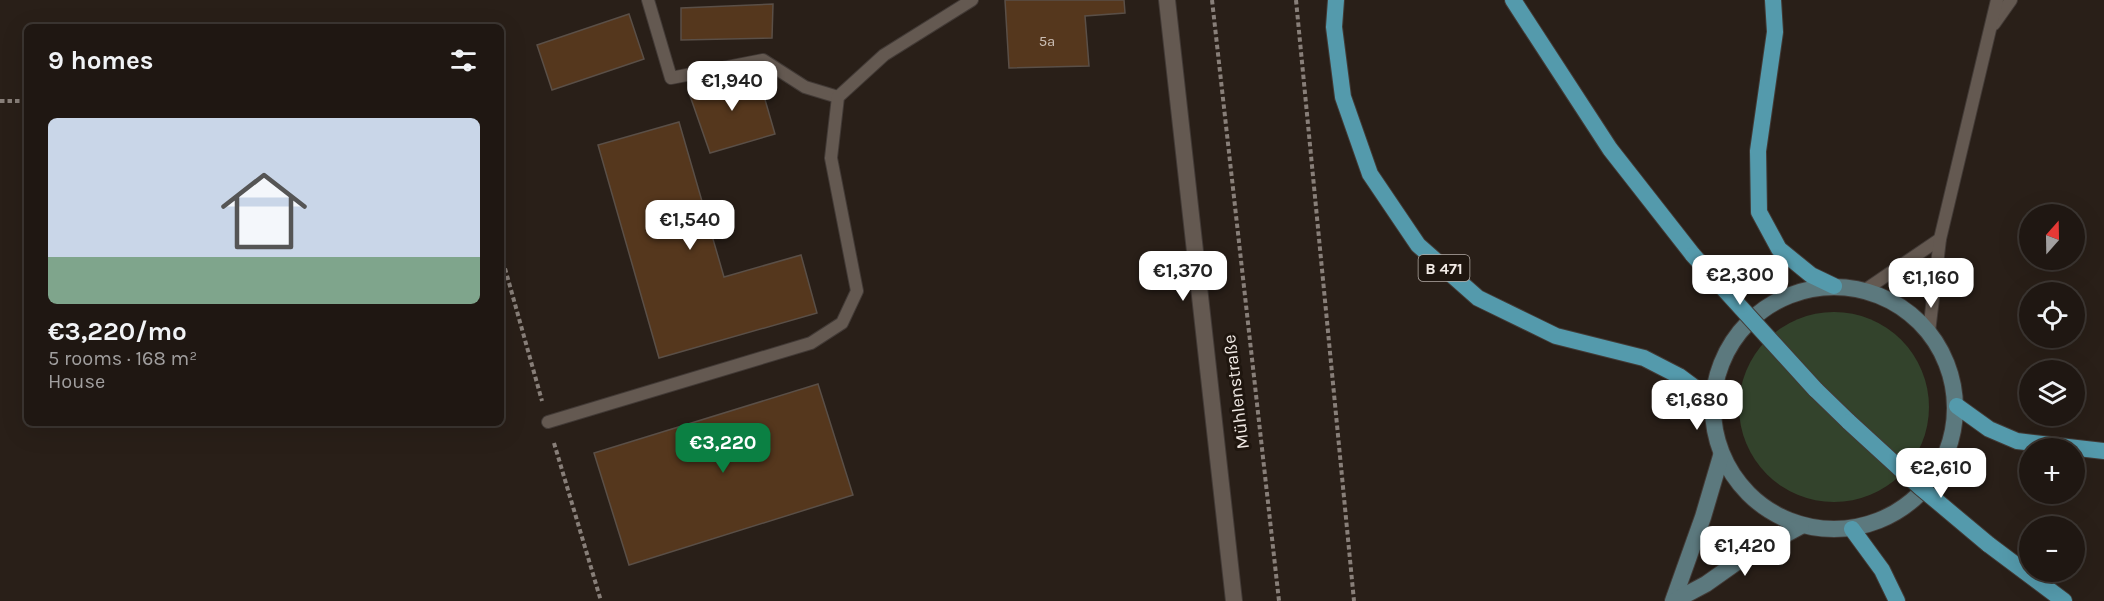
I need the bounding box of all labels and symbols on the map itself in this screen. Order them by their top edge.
house number: 5a [1039,32,1055,50]
pin: €1,940 [683,61,781,112]
pin: €1,540 [641,200,739,251]
north arrow [2019,204,2085,270]
pin: €1,370 [1134,251,1232,302]
road number: B 471 [1418,255,1470,281]
pin: €2,300 [1691,255,1789,306]
pin: €1,160 [1882,258,1980,309]
street label: Mühlenstraße [1218,334,1254,450]
pin: €1,680 [1648,380,1746,431]
pin: €3,220 [674,423,772,474]
pin: €2,610 [1892,448,1990,499]
pin: €1,420 [1696,526,1794,577]

